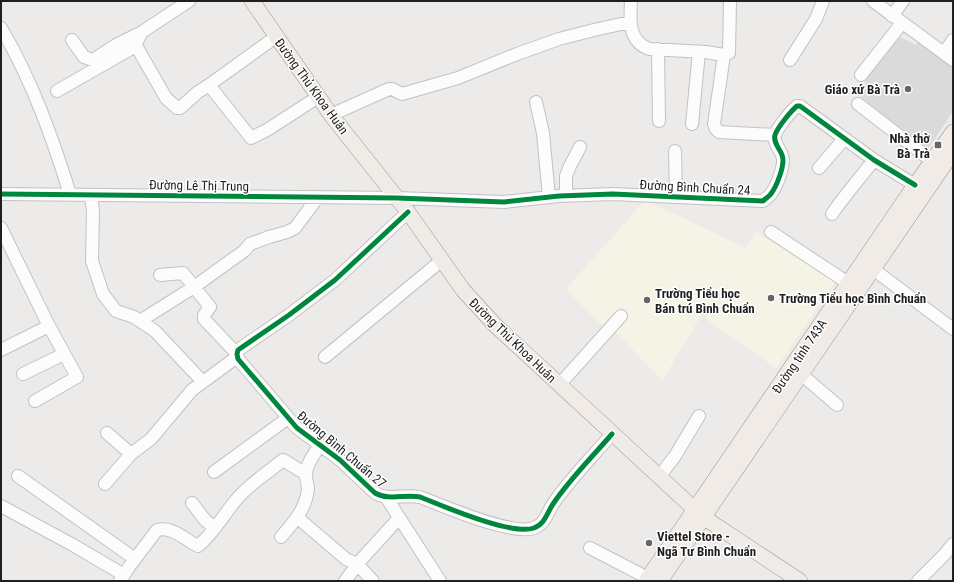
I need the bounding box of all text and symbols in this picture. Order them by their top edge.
street label: Đường Thủ Khoa Huân [272,35,351,137]
place label: Giáo xứ Bà Trà [825,82,900,97]
marker: Giáo xứ Bà Trà [903,84,913,94]
place label: Nhà thờ Bà Trà [889,131,930,161]
marker: Nhà thờ Bà Trà [933,140,943,150]
street label: Đường Lê Thị Trung [149,177,249,194]
street label: Đường Bình Chuẩn 24 [639,177,751,198]
place label: Trường Tiểu học Bán trú Bình Chuẩn [655,286,755,316]
place label: Trường Tiểu học Bình Chuẩn [779,291,926,306]
marker: Trường Tiểu học Bình Chuẩn [766,293,776,303]
street label: Đường Thủ Khoa Huân [466,295,559,386]
marker: Trường Tiểu học Bán trú Bình Chuẩn [642,295,652,305]
street label: Đường tỉnh 743A [769,316,830,396]
street label: Đường Bình Chuẩn 27 [294,408,389,491]
place label: Viettel Store - Ngã Tư Bình Chuẩn [657,529,756,559]
marker: Viettel Store - Ngã Tư Bình Chuẩn [644,538,654,548]

